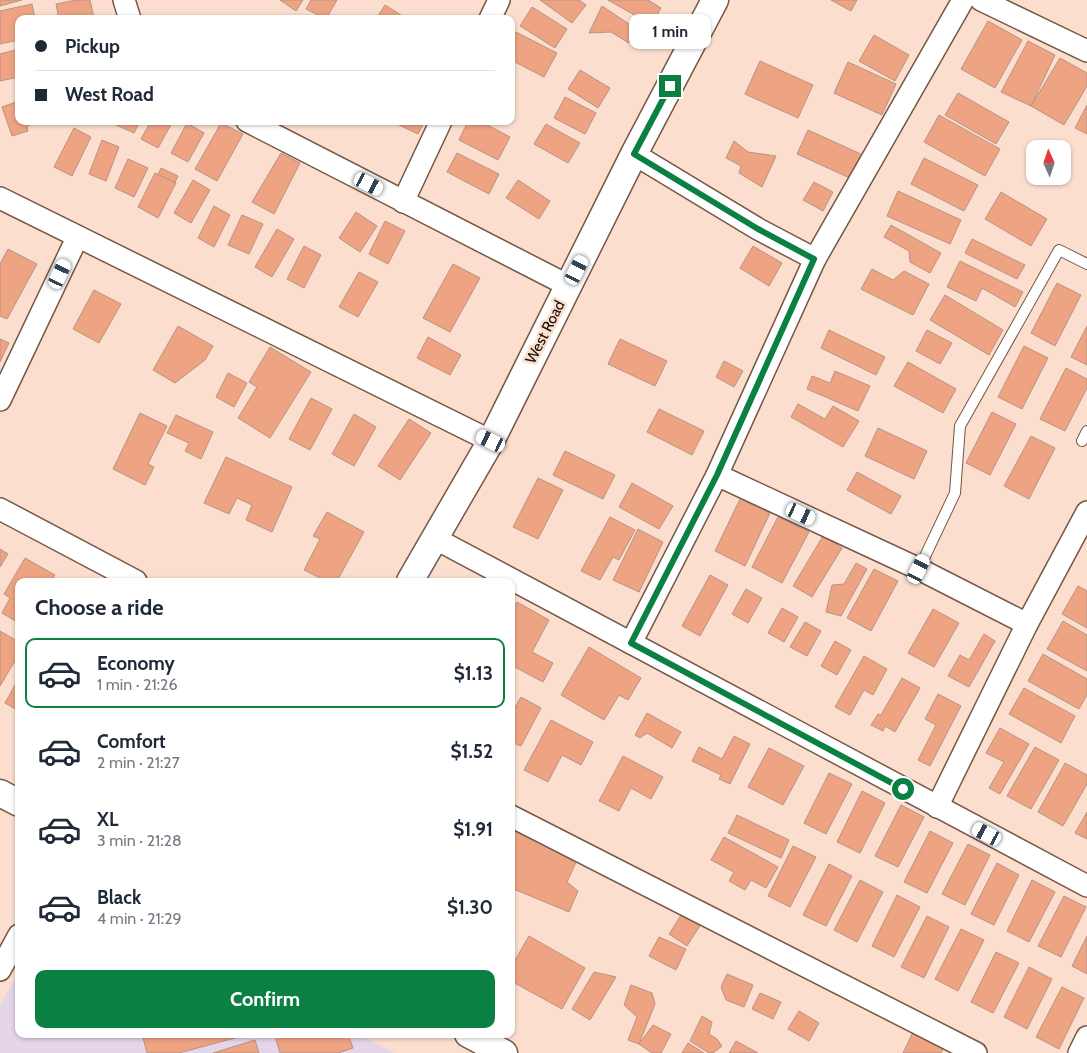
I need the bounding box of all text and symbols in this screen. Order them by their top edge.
callout: 1 min [629,13,711,48]
text: 1 min [652,22,688,41]
text: Pickup [65,35,120,58]
route end [659,75,681,97]
text: West Road [65,83,154,106]
north arrow [1026,140,1071,185]
map controls [1026,140,1071,185]
car [352,171,385,197]
car [563,253,590,287]
car [46,257,73,291]
street label: West Road [521,297,569,367]
car [474,428,507,454]
car [784,501,817,527]
car [905,552,932,586]
text: Choose a ride [35,594,164,621]
icon: car [37,651,82,696]
text: Economy [97,652,175,675]
text: $1.13 [454,662,493,685]
text: 1 min · 21:26 [97,675,178,694]
icon: car [37,729,82,774]
text: Comfort [97,730,166,753]
text: $1.52 [450,740,493,763]
text: 2 min · 21:27 [97,753,180,772]
route start [892,778,914,800]
icon: car [37,807,82,852]
text: XL [97,808,118,831]
text: $1.91 [453,818,493,841]
car [970,820,1003,848]
text: 3 min · 21:28 [97,831,182,850]
icon: car [37,885,82,930]
text: Black [97,886,141,909]
text: $1.30 [447,896,493,919]
text: 4 min · 21:29 [97,909,182,928]
button: Confirm [35,970,495,1028]

